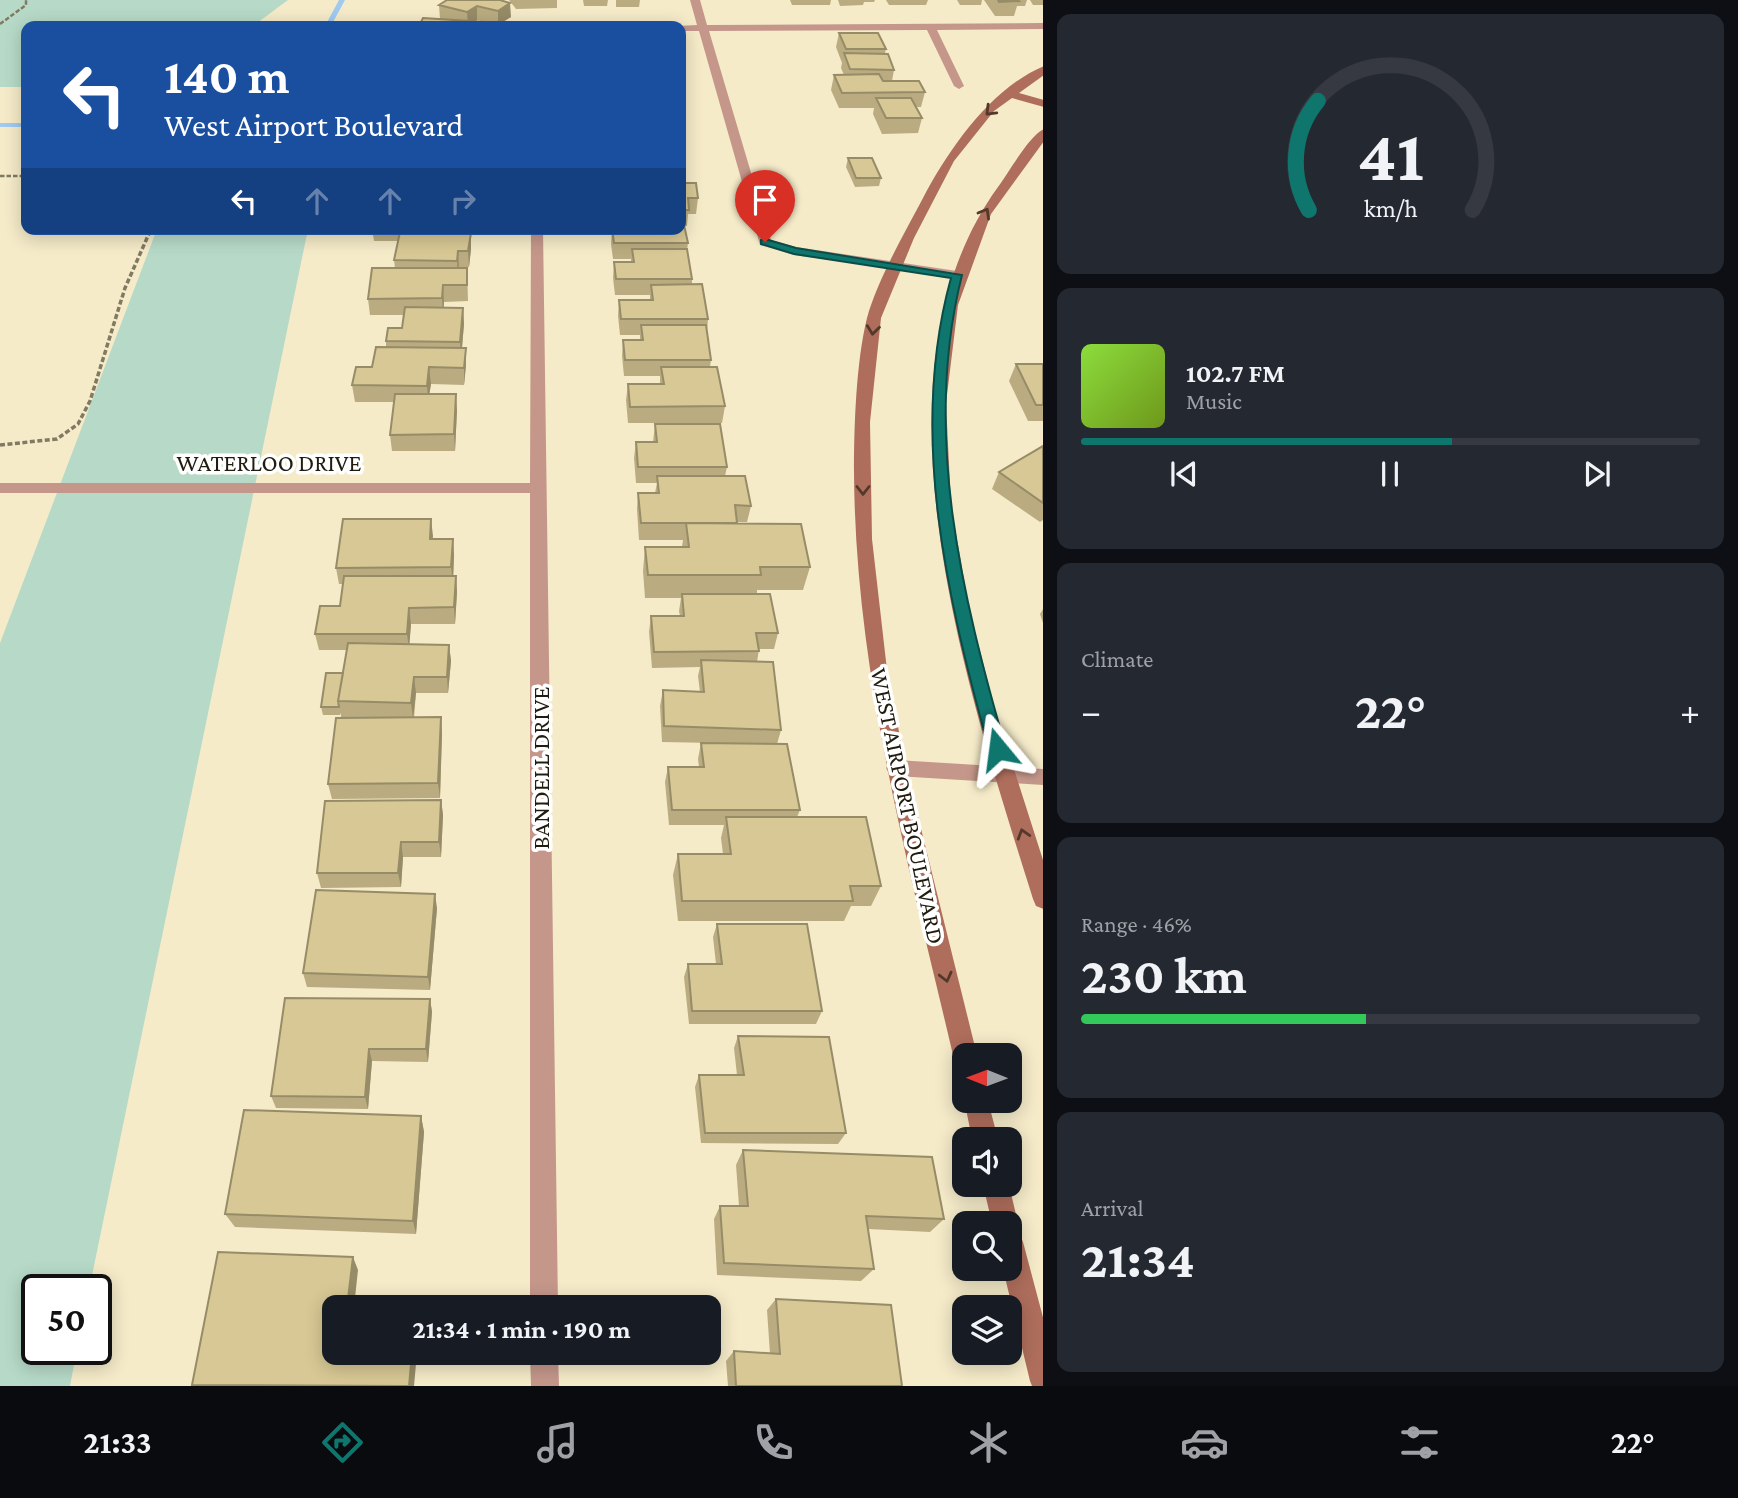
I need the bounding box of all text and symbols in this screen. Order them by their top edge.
icon: left [49,49,140,140]
text: 140 m [164,49,289,104]
one-way arrow [985,103,998,116]
text: West Airport Boulevard [164,107,463,143]
text: 41 [1357,116,1424,197]
pin [735,170,795,242]
icon: arrive [746,181,784,219]
icon: left [225,182,263,220]
icon: ahead [298,182,336,220]
icon: ahead [371,182,409,220]
icon: right [444,182,482,220]
text: km/h [1364,195,1417,222]
one-way arrow [977,208,990,221]
one-way arrow [865,324,880,335]
text: 102.7 FM [1186,359,1285,388]
text: Music [1186,388,1242,414]
street label: WATERLOO DRIVE [176,449,362,476]
icon: previous [1165,455,1203,493]
icon: pause [1371,455,1409,493]
icon: next [1578,455,1616,493]
one-way arrow [855,486,871,496]
text: Climate [1081,646,1153,672]
street label: WEST AIRPORT BOULEVARD [866,666,950,946]
text: 22° [1355,681,1426,739]
street label: BANDELL DRIVE [527,686,554,850]
text: − [1081,690,1101,732]
text: + [1680,690,1700,732]
position arrow [961,712,1035,786]
one-way arrow [1017,828,1031,840]
text: Range · 46% [1081,911,1192,937]
text: 230 km [1081,946,1247,1004]
one-way arrow [938,971,952,983]
north arrow [952,1043,1022,1113]
map controls [952,1043,1022,1365]
button: sound [952,1127,1022,1197]
text: Arrival [1081,1195,1144,1221]
button: search [952,1211,1022,1281]
text: 21:34 [1081,1230,1195,1288]
speed limit sign: 50 [21,1274,112,1365]
button: layers [952,1295,1022,1365]
text: 21:34 · 1 min · 190 m [412,1315,631,1344]
icon: directions [318,1418,367,1467]
icon: music [533,1418,582,1467]
icon: phone [749,1418,798,1467]
icon: climate [964,1418,1013,1467]
icon: car [1180,1418,1229,1467]
icon: filters [1395,1418,1444,1467]
text: 21:33 [83,1424,152,1460]
text: 22° [1611,1424,1655,1460]

